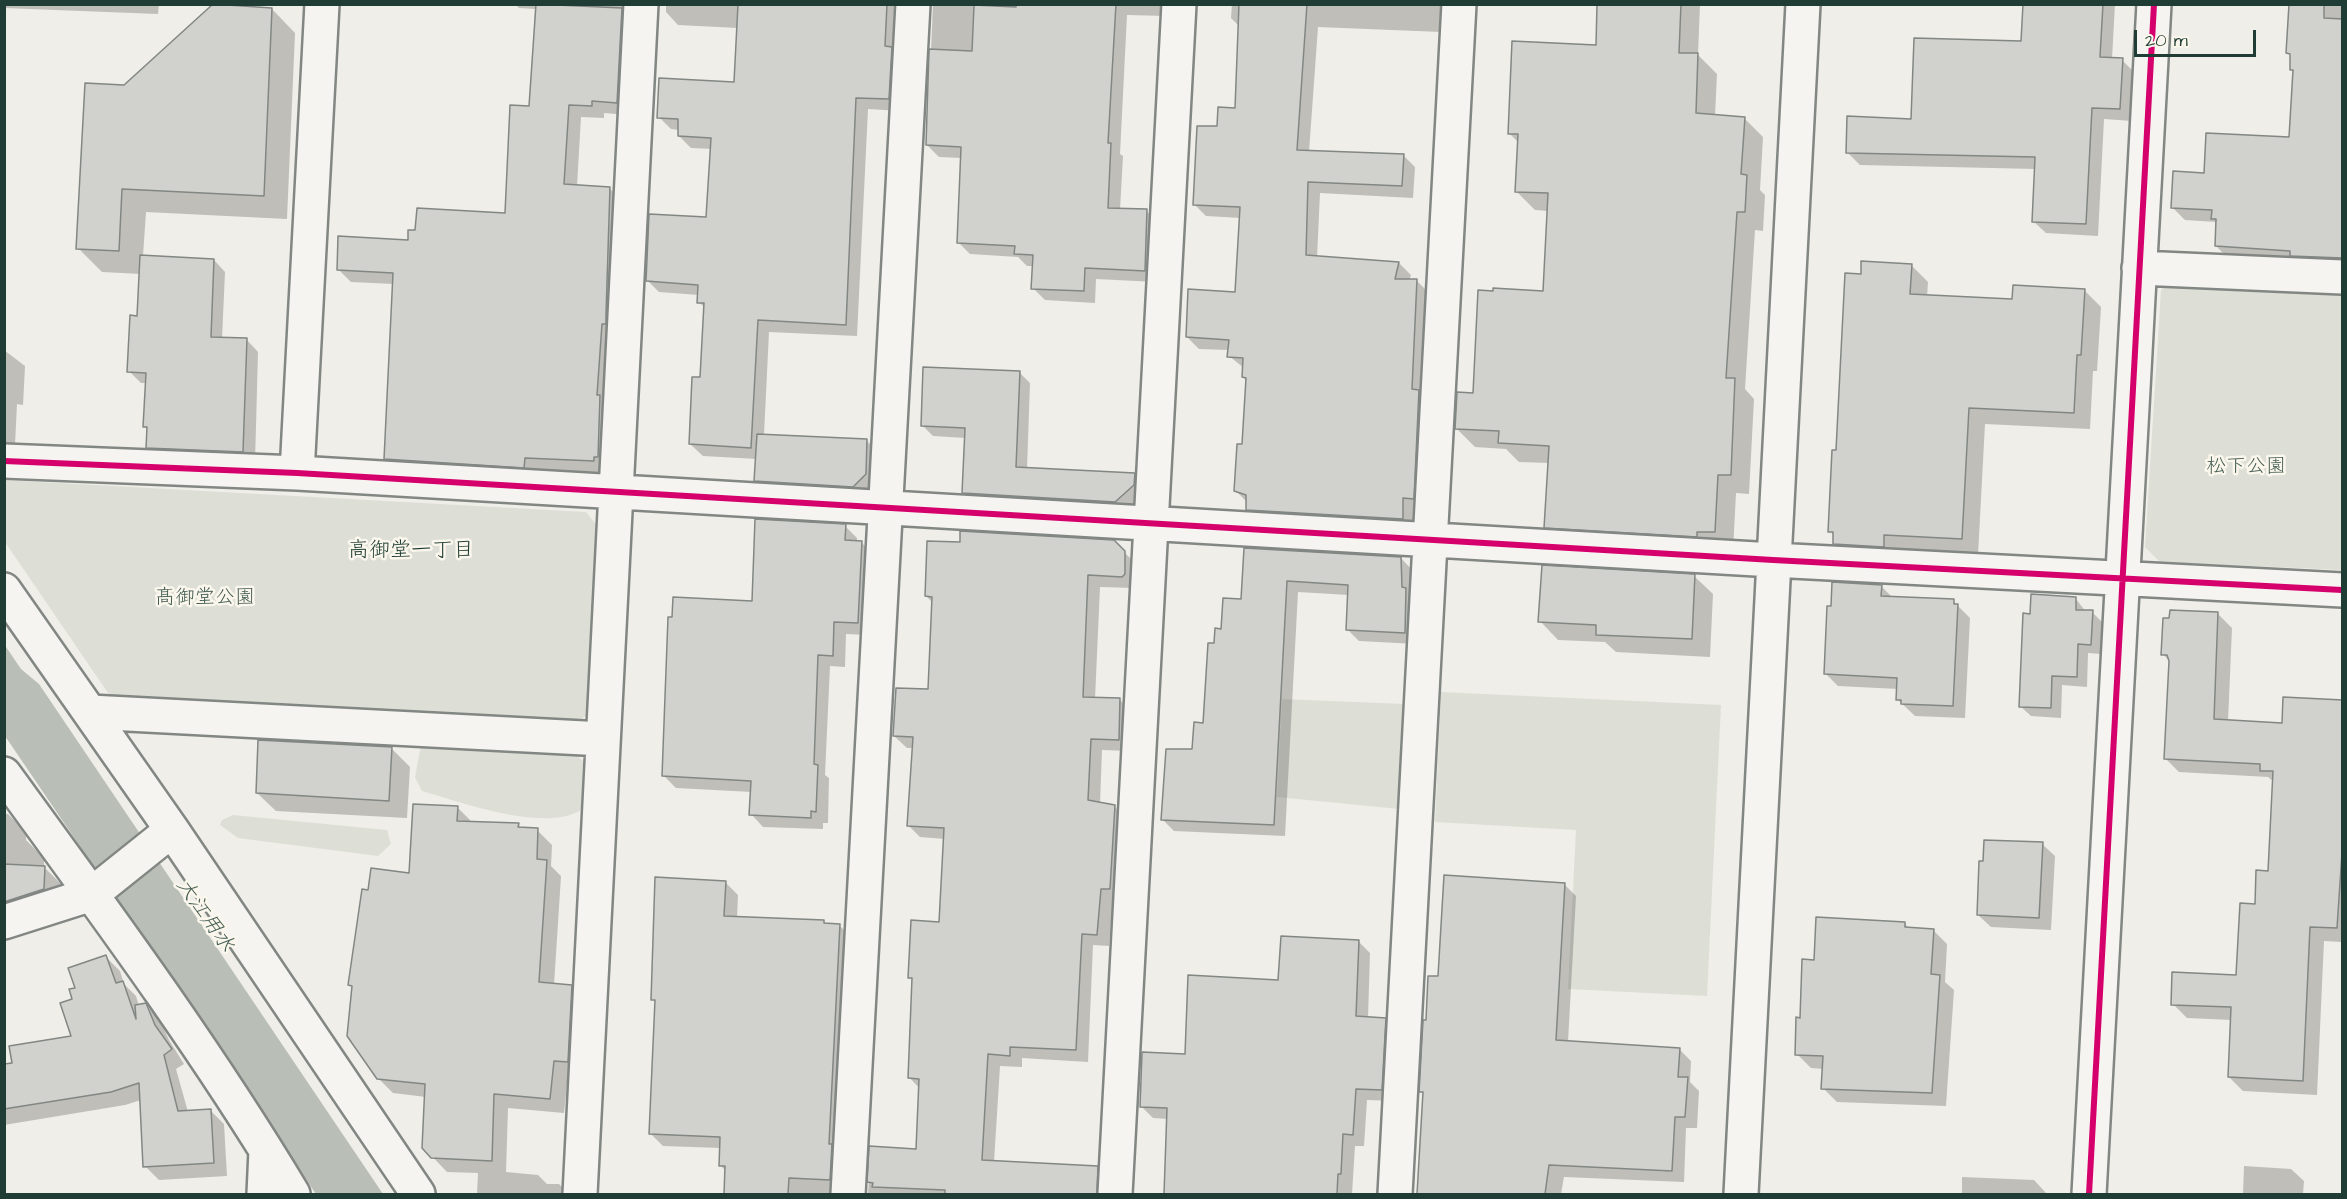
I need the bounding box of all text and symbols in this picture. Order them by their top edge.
scale bar [2137,18,2258,56]
text: 20 m [2145,28,2188,53]
park label: 松下公園 [2206,456,2286,480]
district label: 高御堂一丁目 [348,539,474,565]
park label: 髙御堂公園 [155,587,255,611]
water label: 大江用水 [170,874,238,958]

